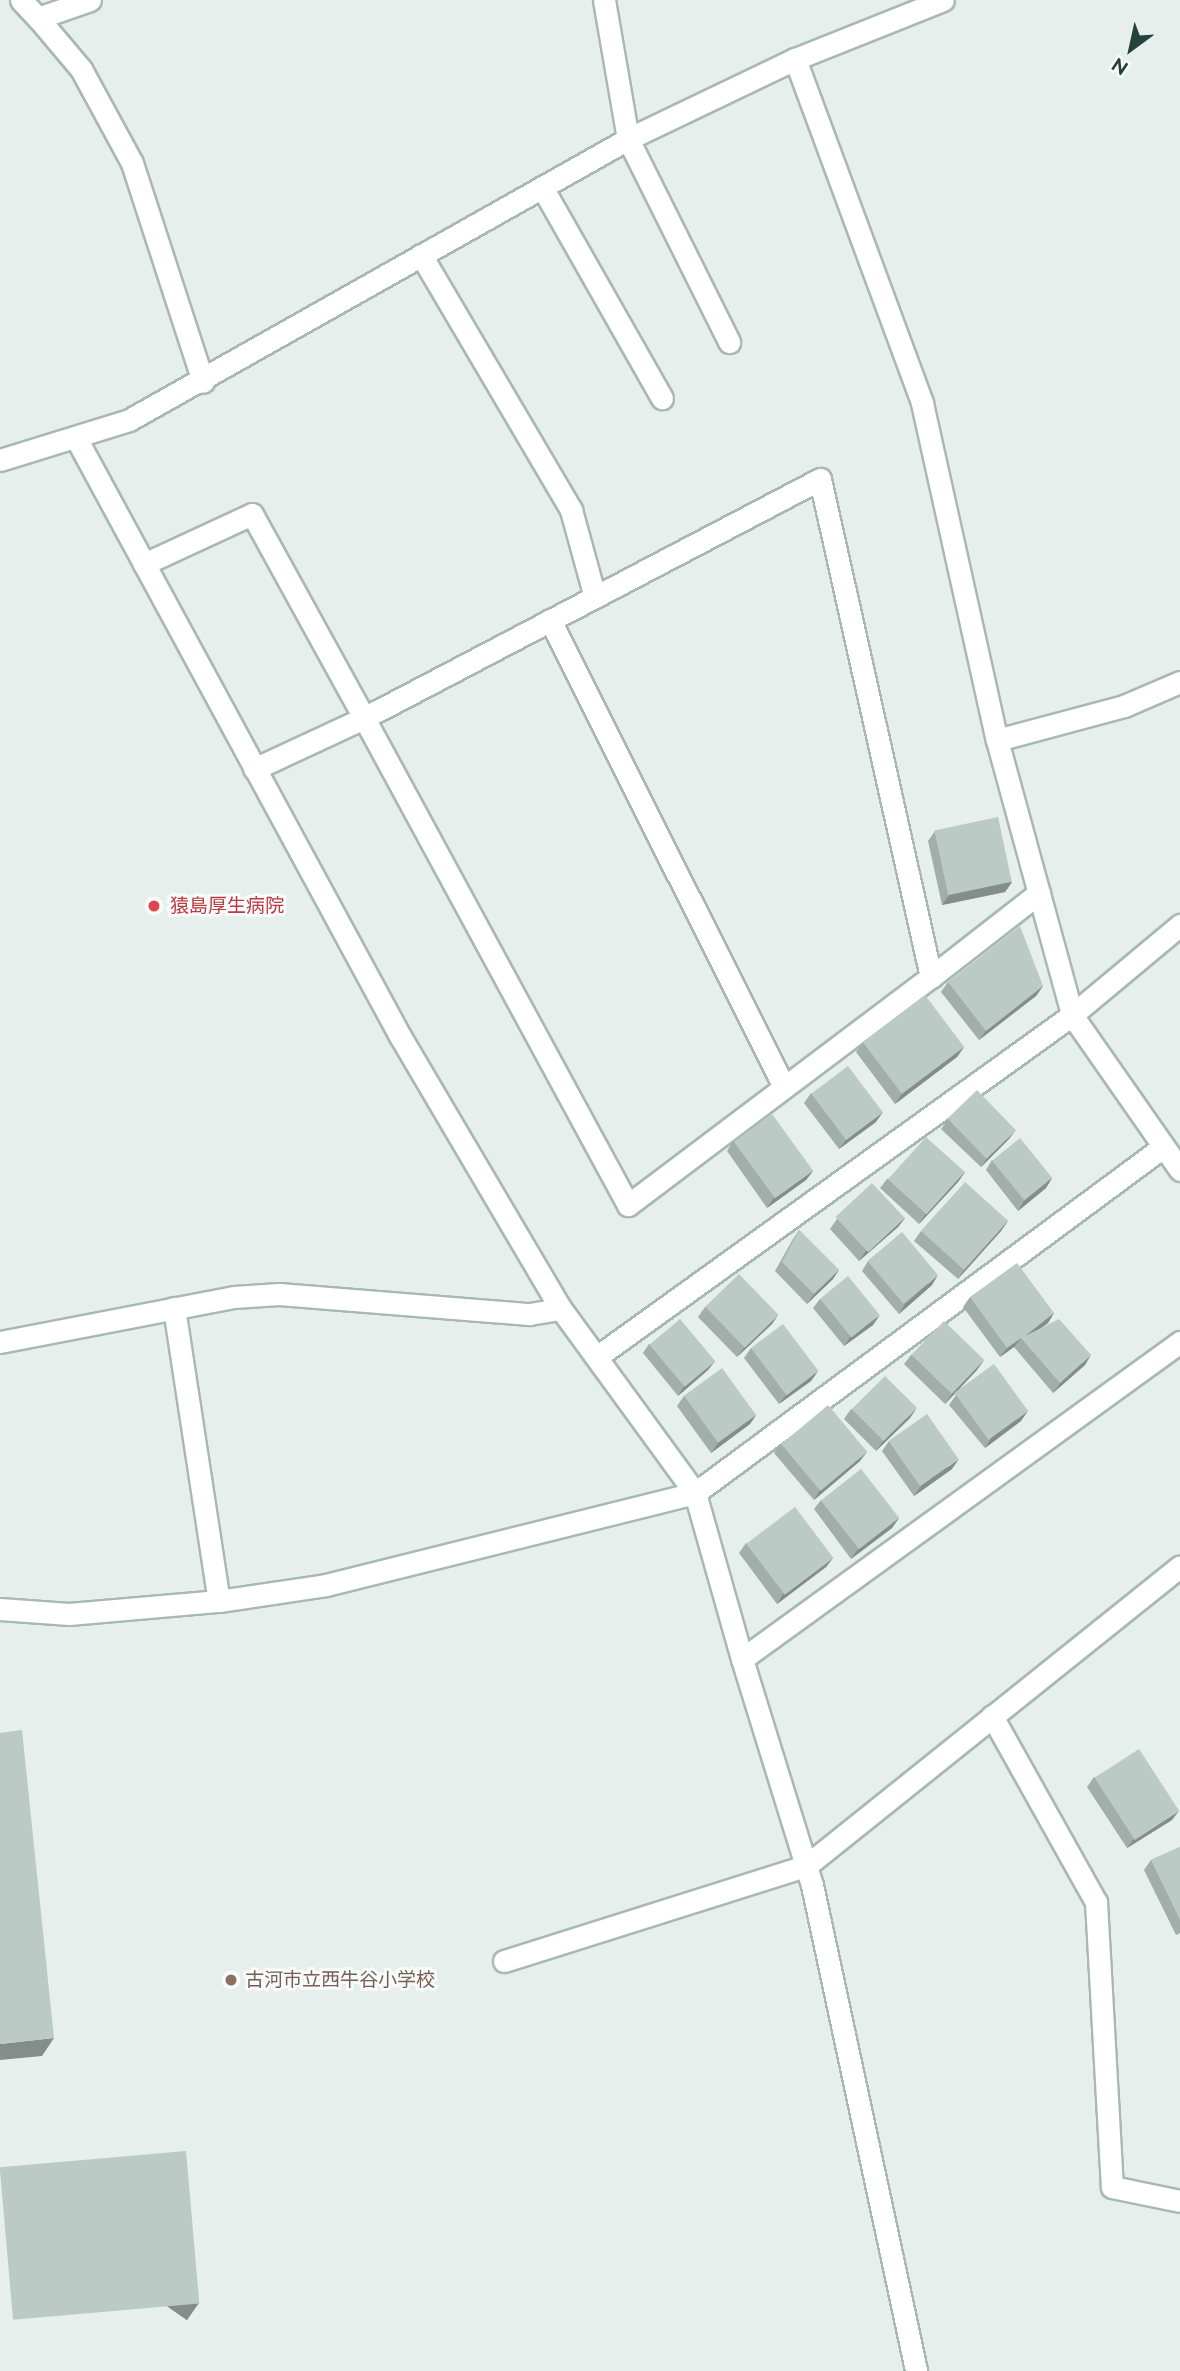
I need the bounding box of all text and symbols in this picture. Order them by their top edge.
north arrow [1096,14,1166,84]
text: N [1107,53,1132,80]
place label: 猿島厚生病院 [170,895,284,917]
marker: 猿島厚生病院 [144,896,164,916]
place label: 古河市立西牛谷小学校 [245,1969,435,1991]
marker: 古河市立西牛谷小学校 [223,1972,239,1988]

